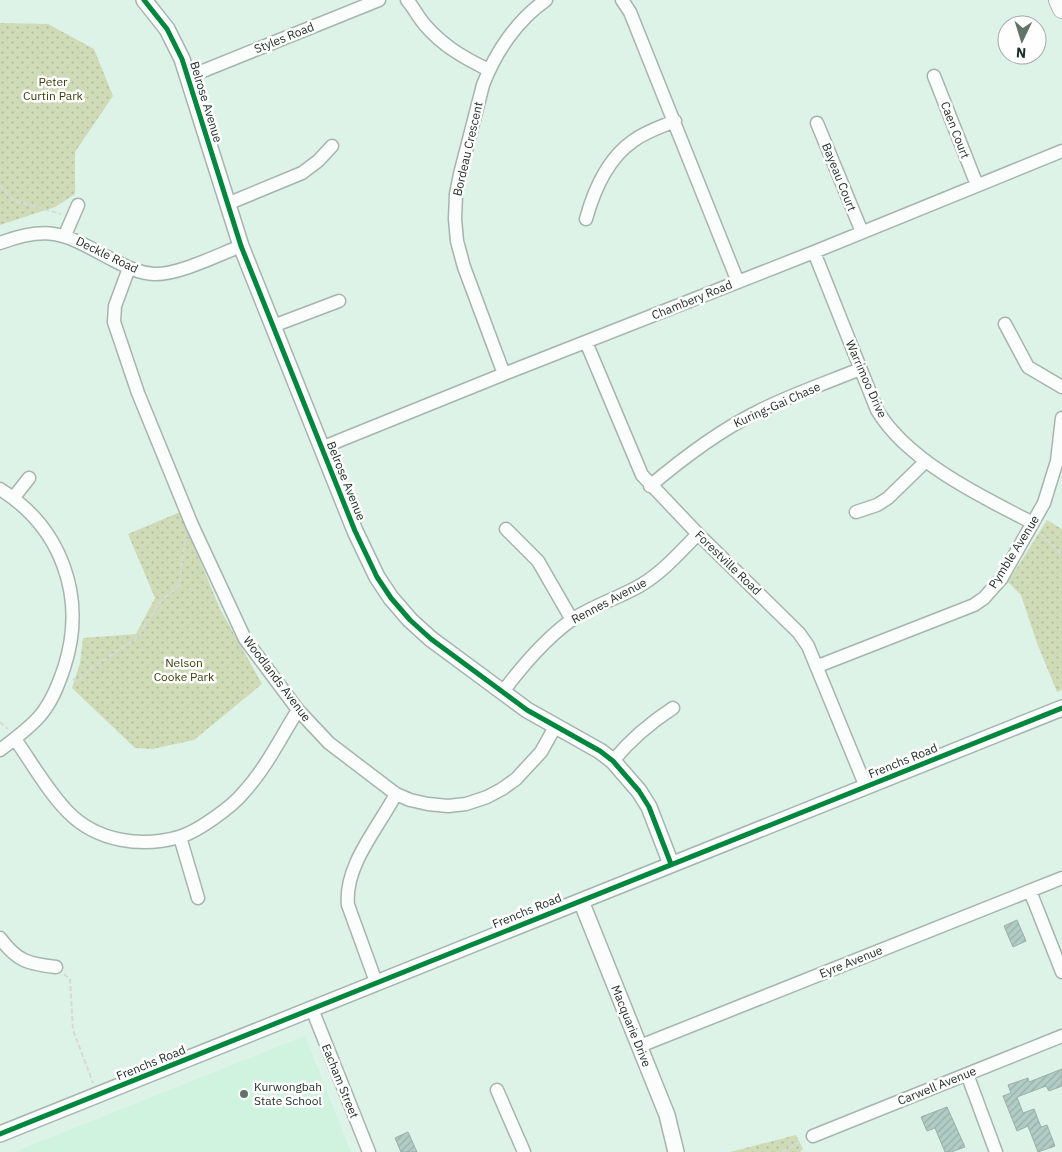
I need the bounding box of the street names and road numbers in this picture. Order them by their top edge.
street label: Styles Road [252,19,316,56]
street label: Belrose Avenue [187,59,226,145]
street label: Caen Court [938,99,973,160]
street label: Bordeau Crescent [449,100,486,197]
street label: Bayeau Court [819,140,860,213]
street label: Deckle Road [74,233,141,276]
street label: Chambery Road [649,277,734,323]
street label: Warrimoo Drive [843,338,890,420]
street label: Kuring-Gai Chase [731,379,823,430]
street label: Belrose Avenue [324,439,369,523]
street label: Pymble Avenue [985,512,1042,591]
street label: Forestville Road [692,527,765,598]
street label: Rennes Avenue [569,574,649,627]
street label: Woodlands Avenue [240,633,315,725]
street label: Frenchs Road [866,740,940,781]
street label: Frenchs Road [490,890,564,931]
street label: Eyre Avenue [817,942,885,981]
street label: Macquarie Drive [608,983,655,1069]
street label: Eacham Street [319,1041,362,1120]
street label: Frenchs Road [114,1042,188,1083]
street label: Carwell Avenue [895,1063,979,1108]

